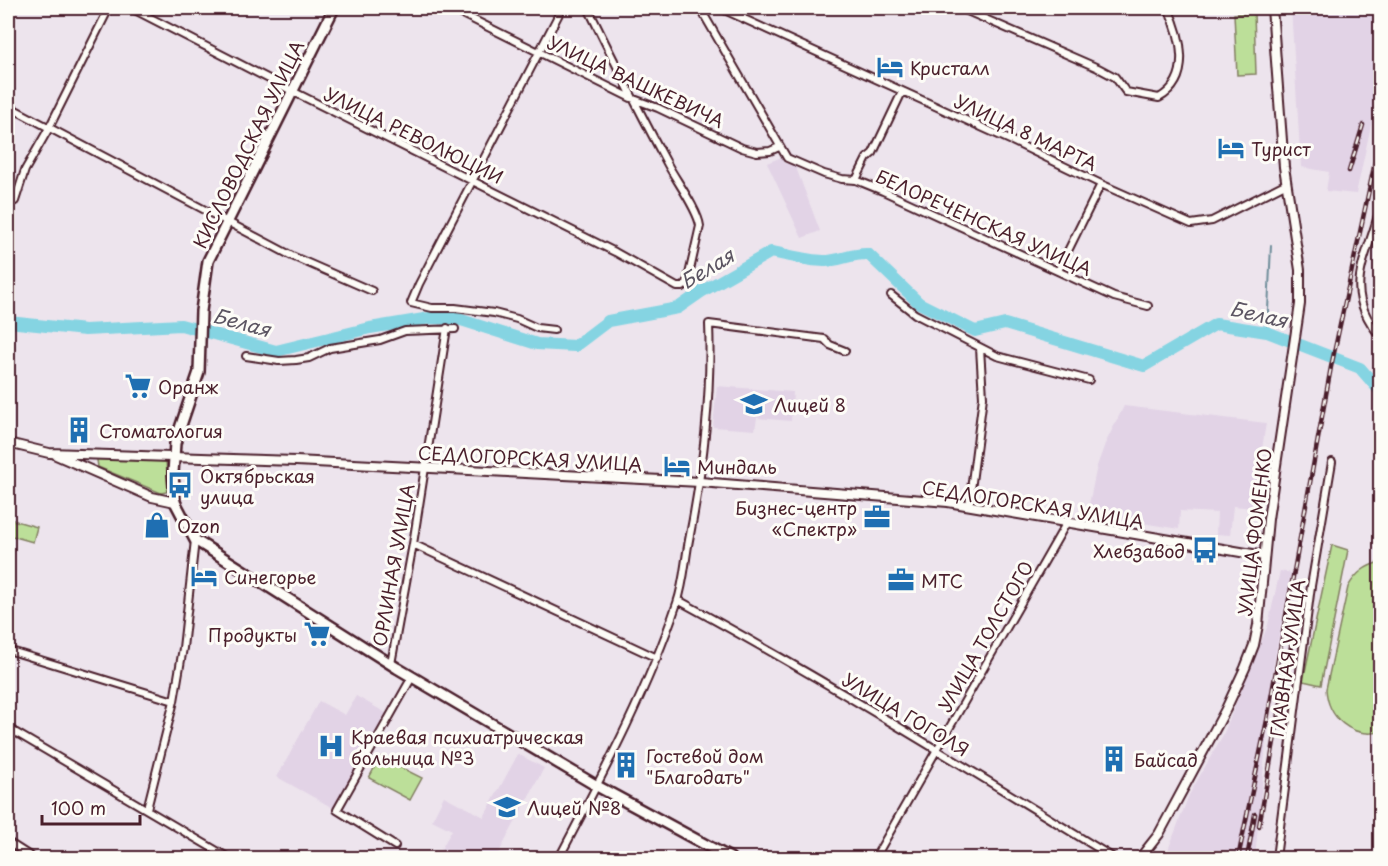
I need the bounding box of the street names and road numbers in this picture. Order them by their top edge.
street label: УЛИЦА ВАШКЕВИЧА [543,28,729,134]
street label: КИСЛОВОДСКАЯ УЛИЦА [186,35,310,253]
street label: УЛИЦА РЕВОЛЮЦИИ [320,80,508,190]
street label: УЛИЦА 8 МАРТА [950,87,1102,177]
street label: БЕЛОРЕЧЕНСКАЯ УЛИЦА [872,162,1097,282]
street label: СЕДЛОГОРСКАЯ УЛИЦА [417,439,643,477]
street label: УЛИЦА ФОМЕНКО [1230,447,1278,617]
street label: СЕДЛОГОРСКАЯ УЛИЦА [920,473,1146,535]
street label: ОРЛИНАЯ УЛИЦА [365,481,421,648]
street label: УЛИЦА ТОЛСТОГО [931,555,1039,717]
street label: ГЛАВНАЯ УЛИЦА [1263,577,1311,739]
street label: УЛИЦА ГОГОЛЯ [838,666,974,762]

